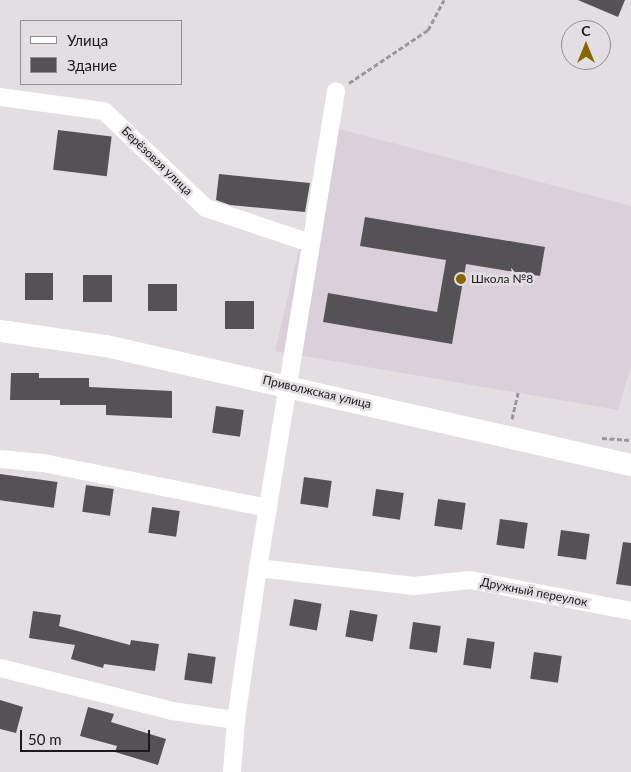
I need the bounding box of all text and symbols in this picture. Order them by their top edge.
legend [20,20,182,85]
north arrow [561,20,611,70]
text: С [581,22,591,39]
text: Улица [67,31,108,49]
text: Здание [67,56,117,74]
street label: Берёзовая улица [119,124,195,198]
place label: Школа №8 [471,272,533,286]
marker: Школа №8 [455,273,467,285]
street label: Приволжская улица [261,373,373,411]
street label: Дружный переулок [479,575,589,609]
scale bar [22,720,152,752]
text: 50 m [28,730,62,748]

